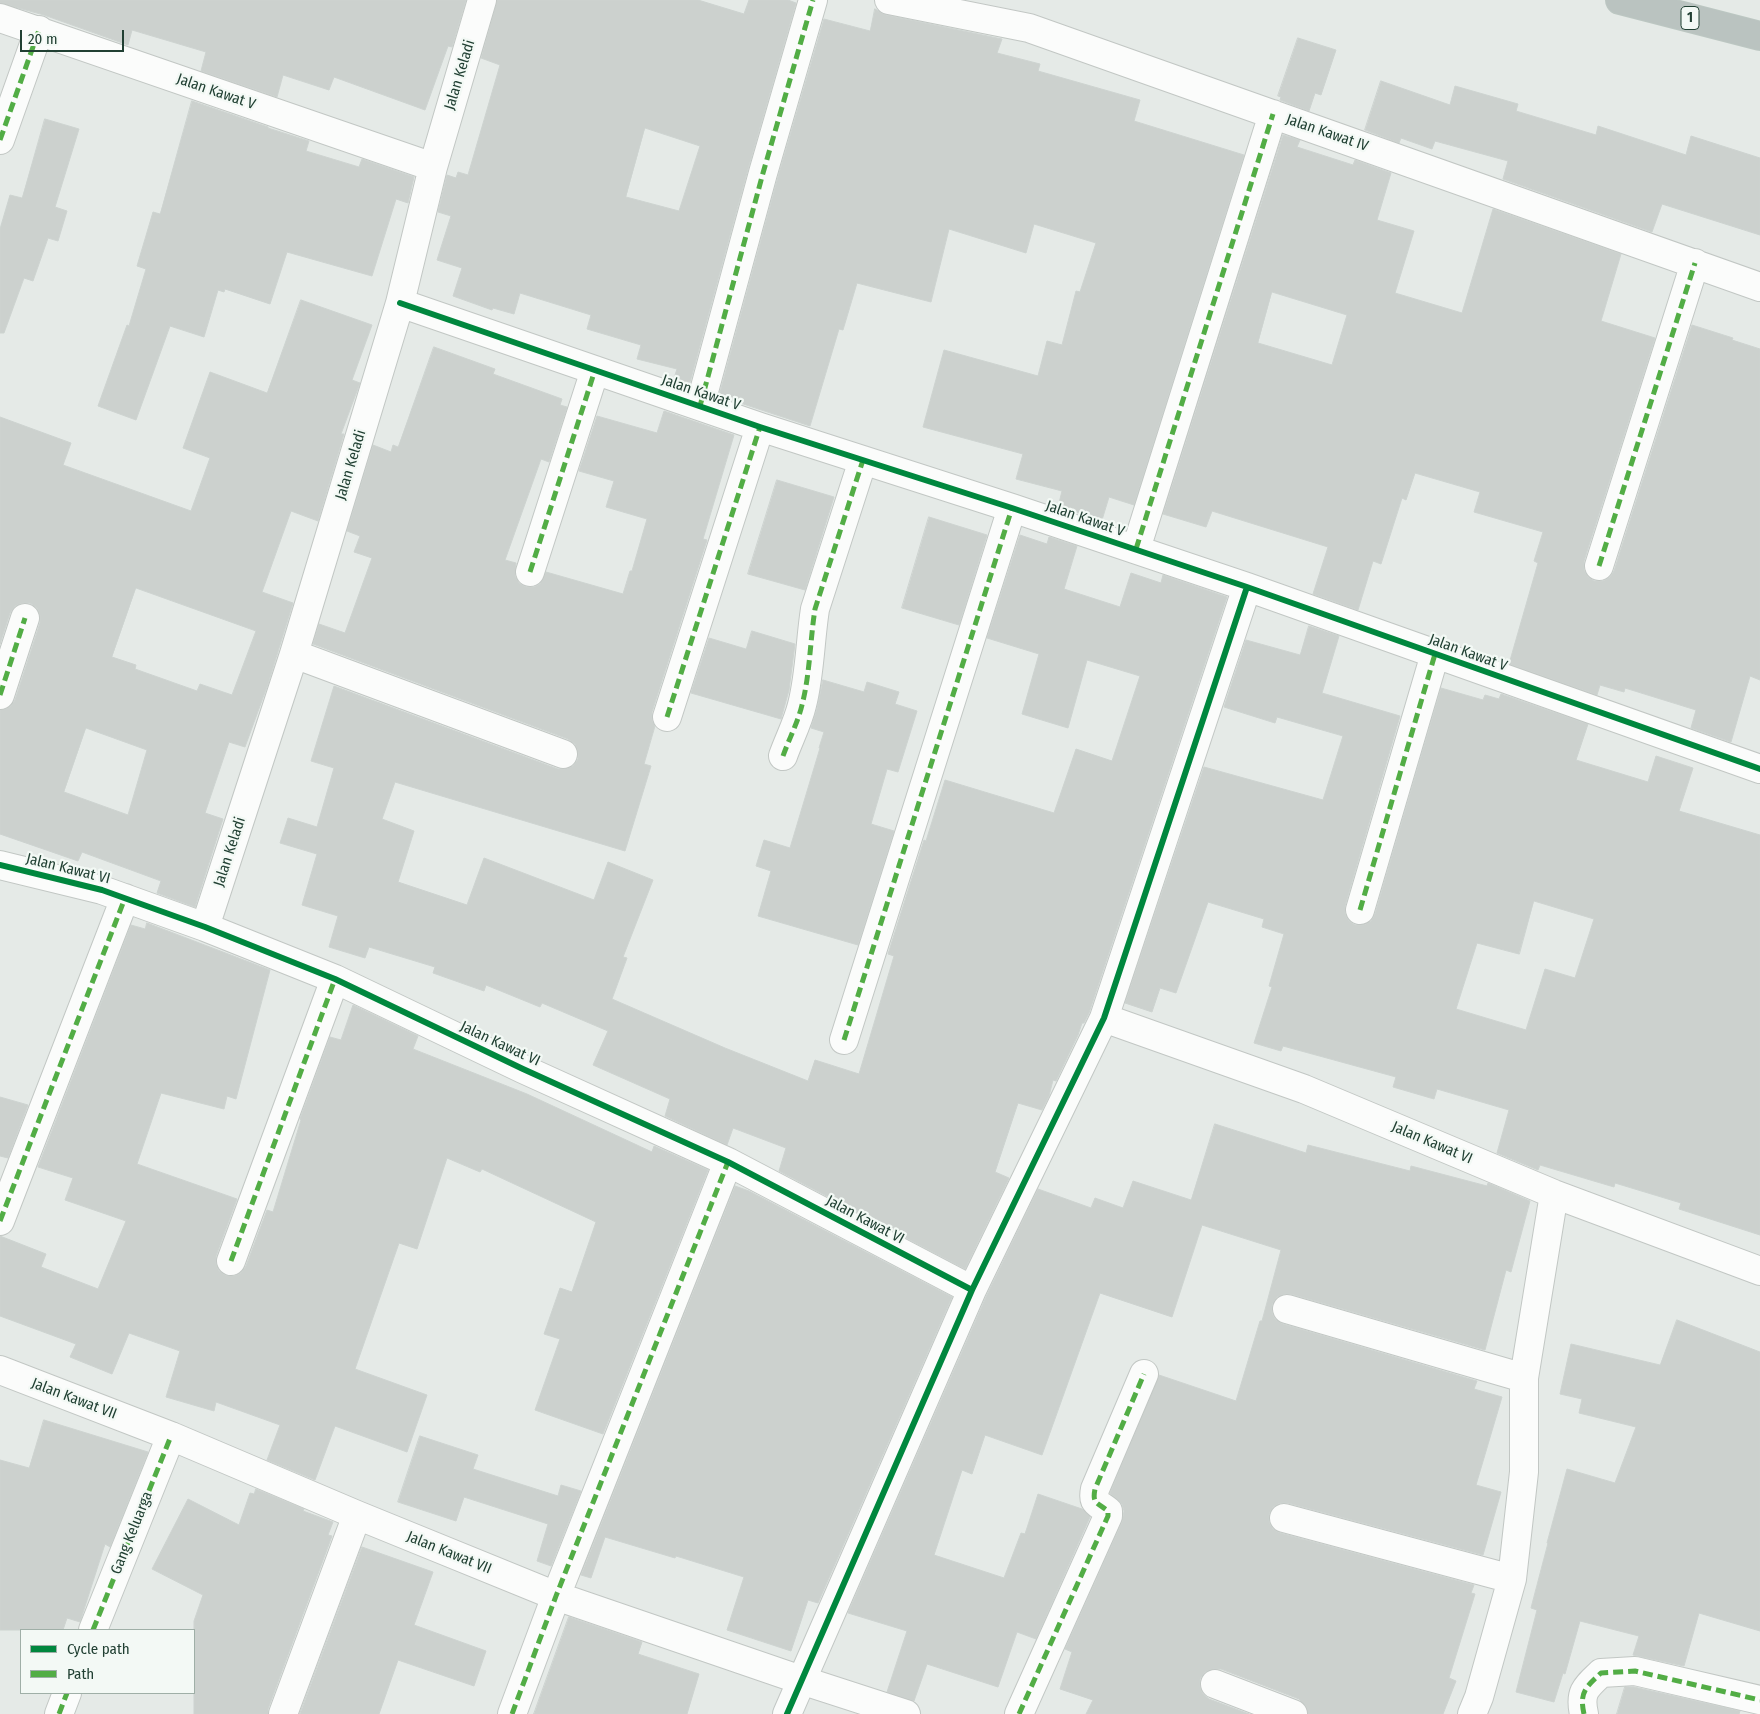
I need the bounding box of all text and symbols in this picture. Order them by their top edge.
road number: 1 [1681,7,1699,30]
scale bar [22,20,126,52]
text: 20 m [28,30,58,48]
street label: Jalan Keladi [441,38,479,112]
street label: Jalan Kawat V [174,70,258,114]
street label: Jalan Kawat IV [1283,110,1371,156]
street label: Jalan Kawat V [659,371,743,415]
street label: Jalan Keladi [332,428,370,502]
street label: Jalan Kawat V [1043,497,1127,541]
street label: Jalan Kawat V [1426,631,1510,675]
street label: Jalan Keladi [210,815,250,889]
street label: Jalan Kawat VI [24,850,112,888]
street label: Jalan Kawat VI [457,1018,543,1070]
street label: Jalan Kawat VI [1389,1118,1475,1168]
street label: Jalan Kawat VI [823,1192,907,1248]
street label: Jalan Kawat VII [29,1374,119,1424]
street label: Gang Keluarga [107,1489,157,1577]
street label: Jalan Kawat VII [404,1528,494,1578]
legend [20,1629,195,1694]
text: Cycle path [67,1640,130,1658]
text: Path [67,1665,94,1683]

